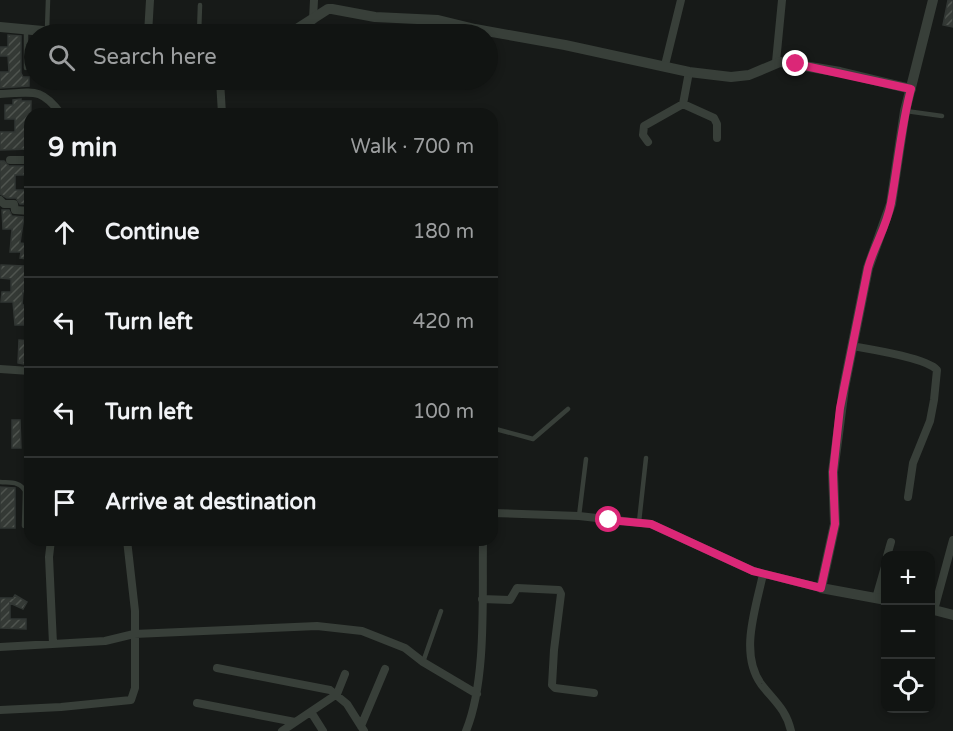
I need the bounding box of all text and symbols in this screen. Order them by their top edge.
search box [24,24,498,90]
icon: search [45,41,78,74]
text: Search here [93,44,217,70]
route end [782,50,808,76]
text: 9 min [48,132,117,163]
text: Walk · 700 m [351,135,474,159]
icon: ahead [48,216,81,249]
text: Continue [105,219,200,245]
text: 180 m [413,220,474,244]
icon: left [48,306,81,339]
text: Turn left [105,309,193,335]
text: 420 m [413,310,474,334]
icon: left [48,396,81,429]
text: Turn left [105,399,193,425]
text: 100 m [413,400,474,424]
icon: arrive [48,486,81,519]
text: Arrive at destination [105,489,316,515]
route start [595,506,621,532]
map controls [881,551,935,713]
button: + [881,551,935,605]
button: − [881,605,935,659]
button: locate [881,659,935,713]

